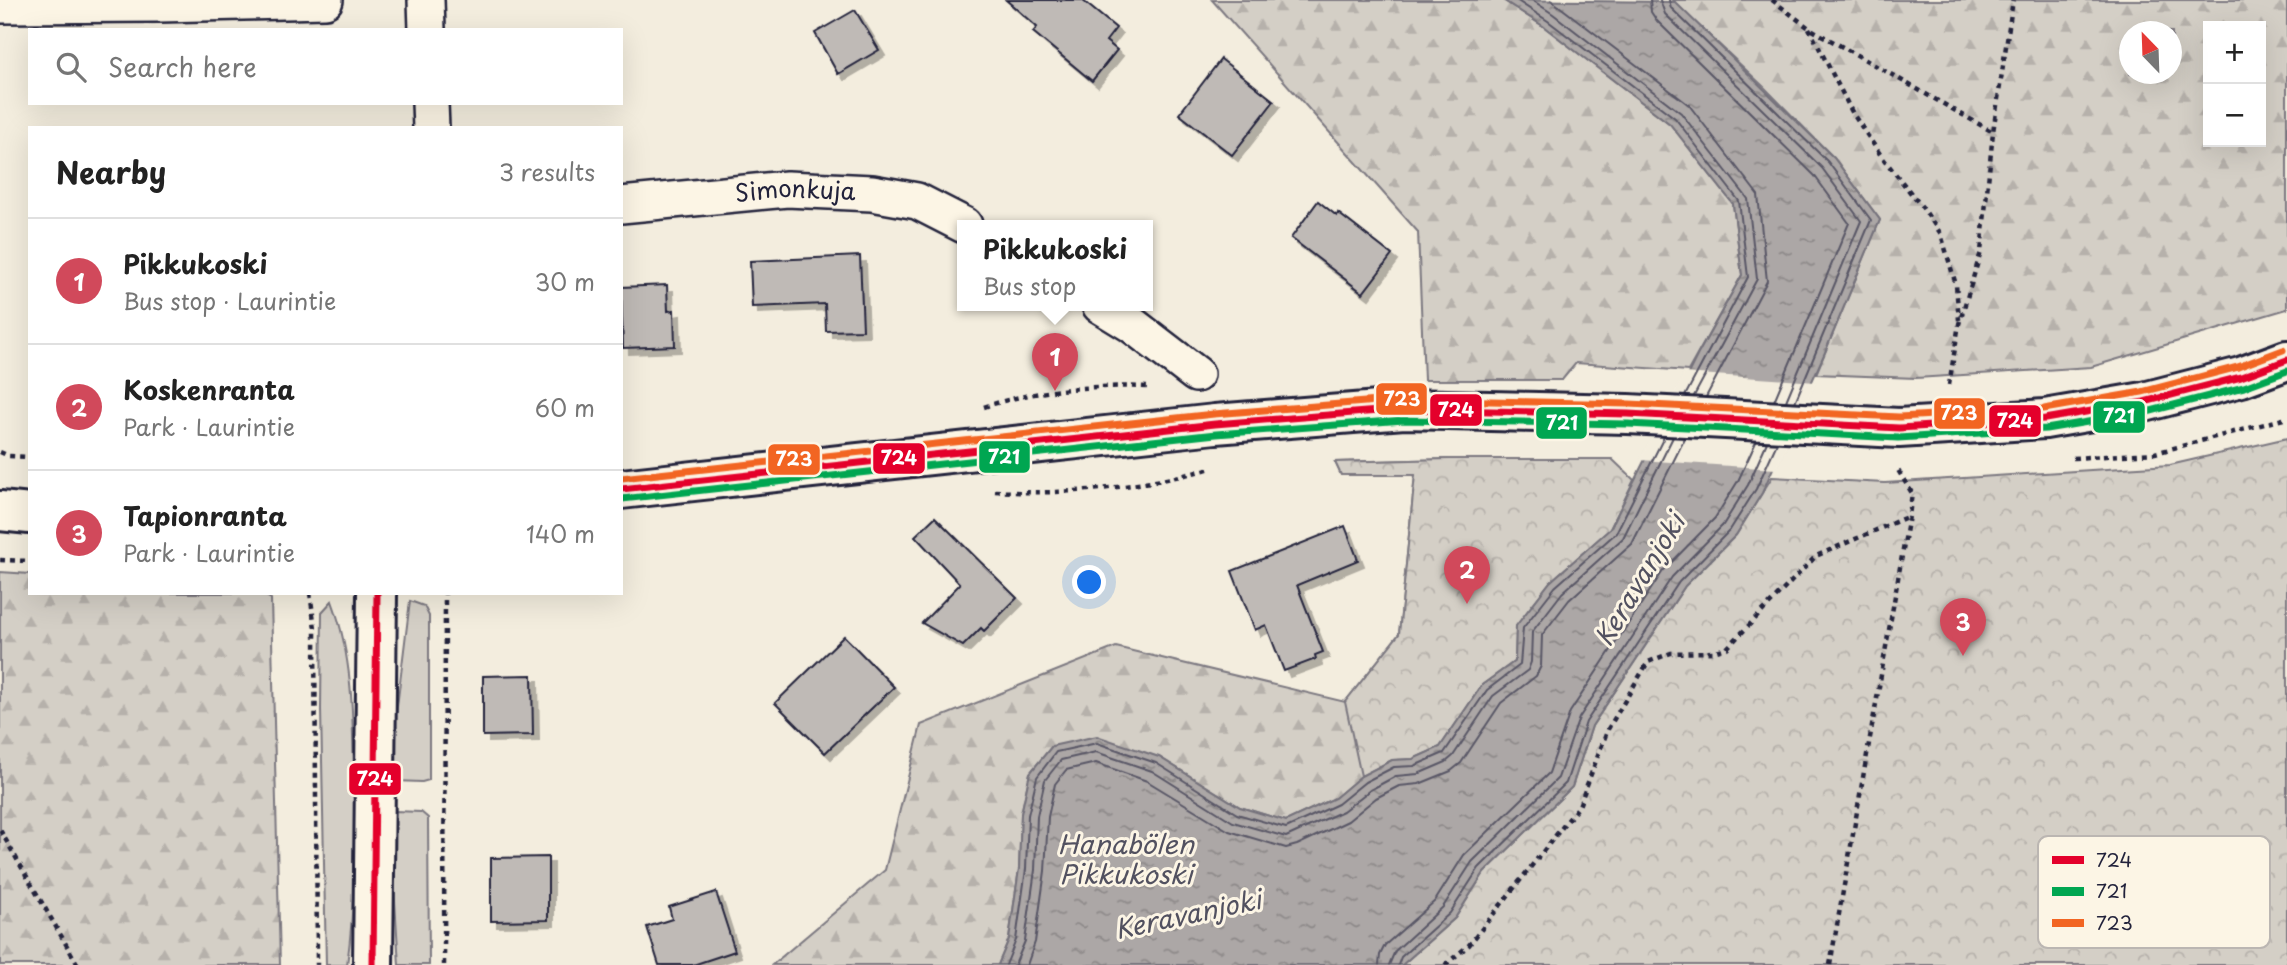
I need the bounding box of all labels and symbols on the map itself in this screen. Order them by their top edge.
north arrow [2119,21,2182,84]
street label: Simonkuja [733,169,857,210]
pin: 1 [1032,333,1078,391]
line badge: 723 [1375,382,1428,416]
text: 723 [1384,384,1420,412]
line badge: 724 [1429,393,1483,427]
text: 724 [1438,395,1474,423]
line badge: 723 [1933,397,1986,430]
text: 723 [1941,398,1977,426]
line badge: 721 [2092,400,2146,434]
text: 721 [2103,401,2135,429]
line badge: 724 [1988,404,2042,438]
line badge: 721 [1535,406,1588,440]
text: 724 [1997,406,2033,434]
text: 721 [1546,408,1578,436]
line badge: 721 [978,440,1031,474]
line badge: 724 [872,442,926,475]
text: 721 [988,442,1020,470]
line badge: 723 [767,443,821,476]
text: 724 [881,443,917,471]
text: 723 [776,444,812,472]
water label: Keravanjoki [1584,502,1696,653]
pin: 2 [1444,546,1490,604]
your location [1072,565,1106,599]
pin: 3 [1940,598,1986,656]
line badge: 724 [348,762,402,796]
text: 724 [357,764,393,792]
water label: Hanabölen Pikkukoski [1058,824,1196,893]
legend [2038,836,2270,948]
text: 724 [2096,845,2132,873]
text: 721 [2096,876,2127,904]
water label: Keravanjoki [1111,878,1268,948]
text: 723 [2096,908,2133,936]

